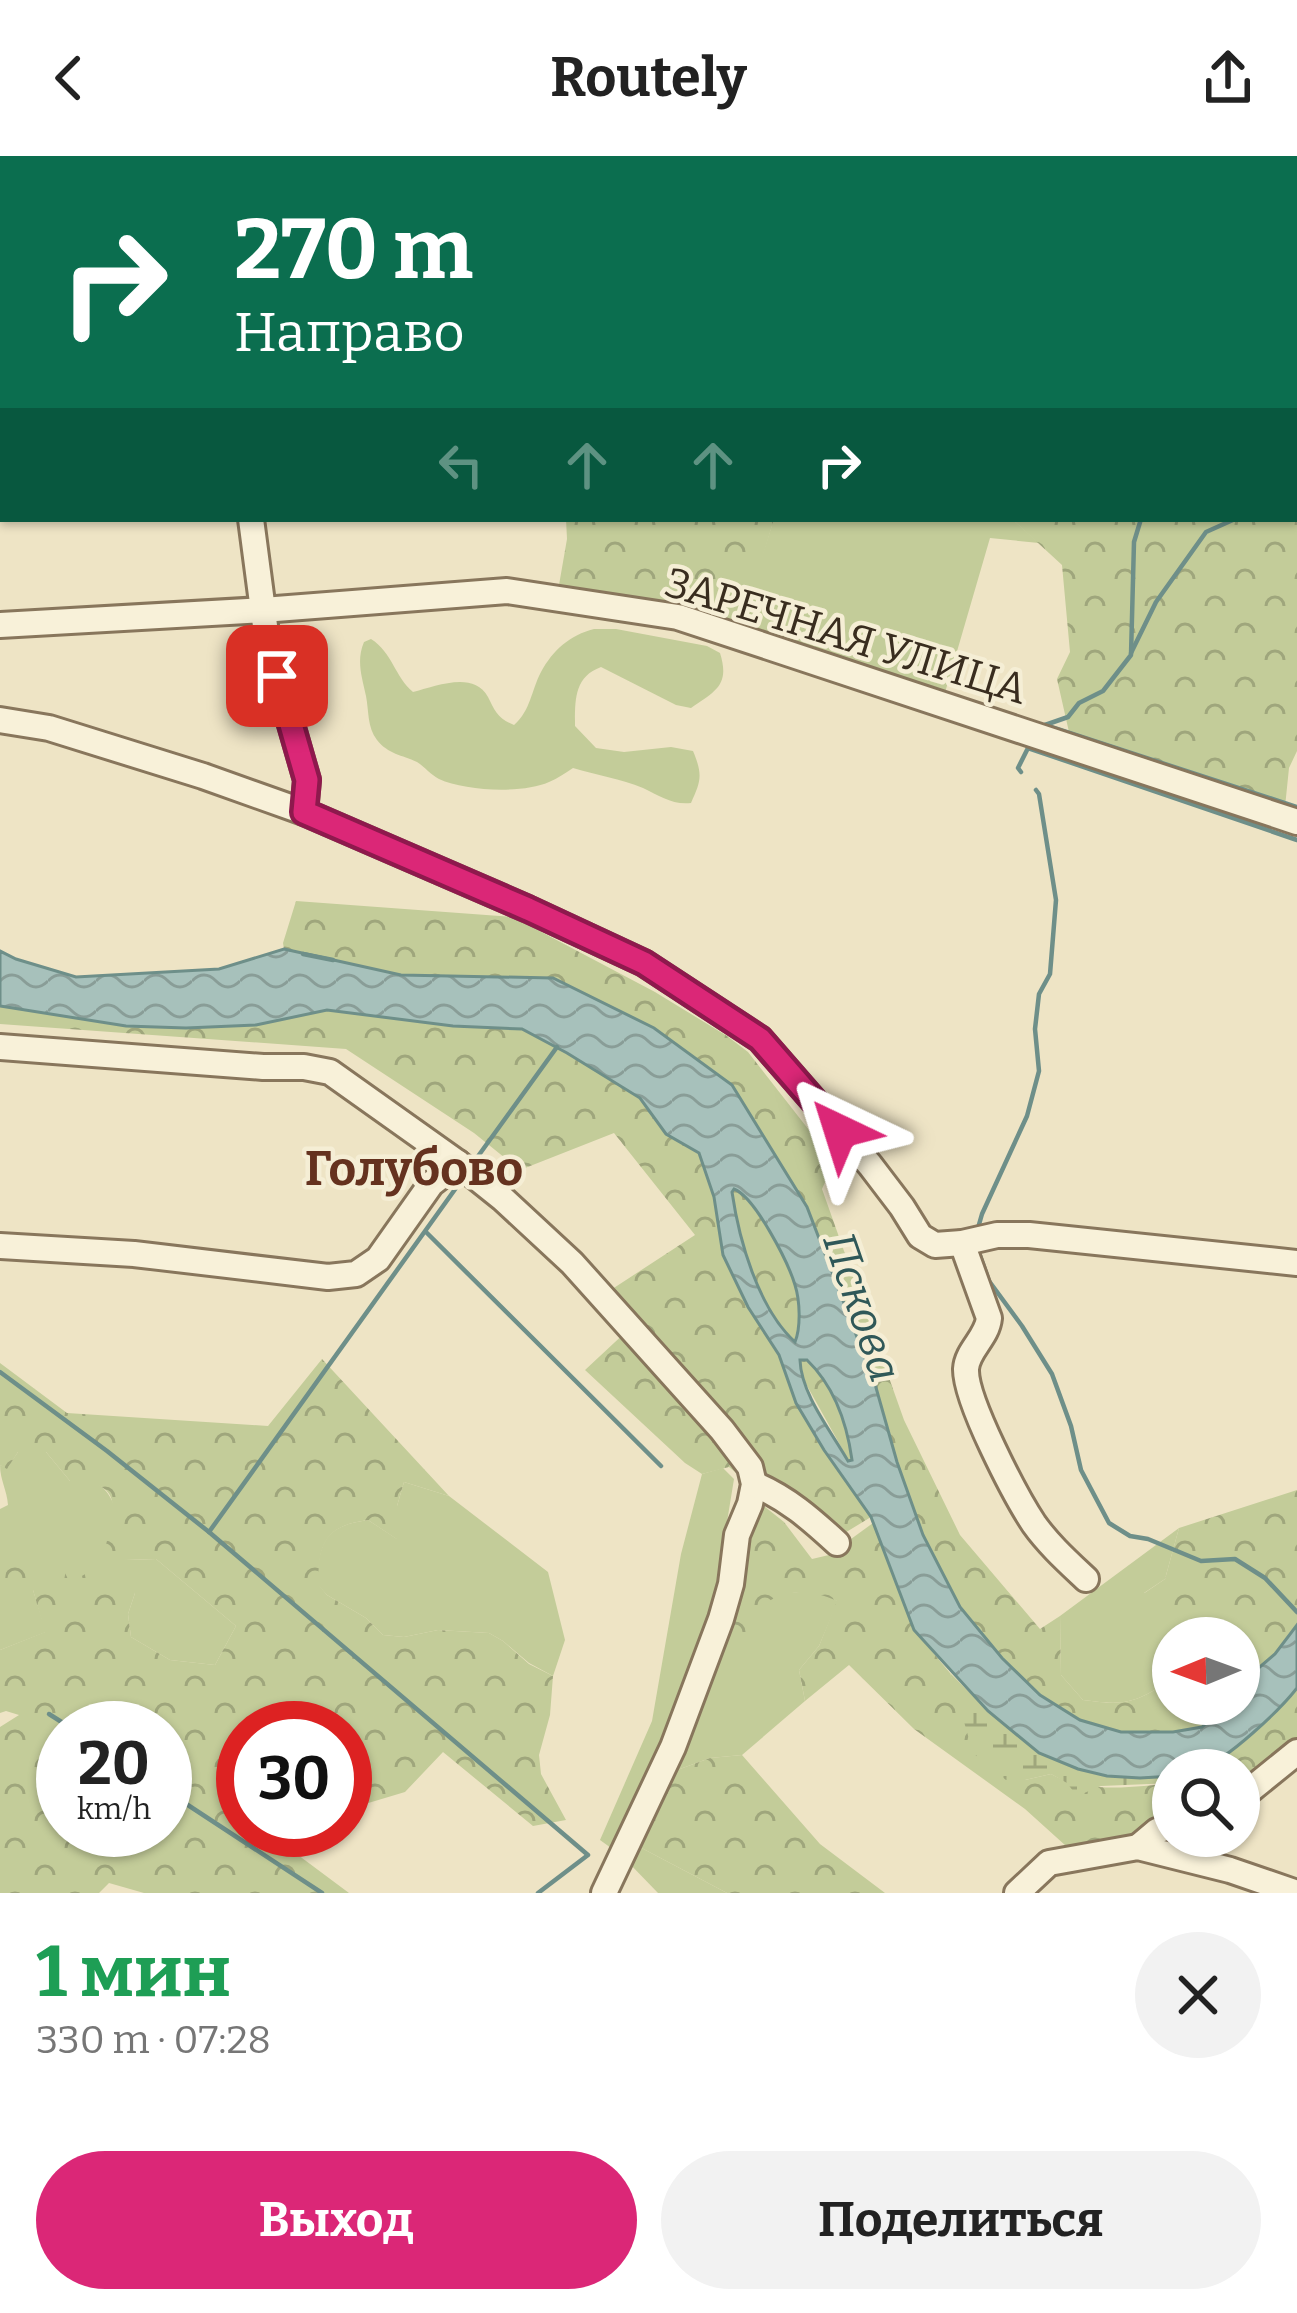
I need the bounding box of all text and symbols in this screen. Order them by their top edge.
icon: back [36,45,102,111]
icon: share [1195,45,1261,111]
text: Routely [550,46,747,110]
text: 270 m [234,199,473,300]
icon: right [36,204,192,360]
text: Направо [234,301,465,365]
icon: left [428,432,494,498]
icon: ahead [554,432,620,498]
icon: ahead [680,432,746,498]
icon: right [806,432,872,498]
street label: ЗАРЕЧНАЯ УЛИЦА [659,557,1033,715]
pin [226,625,328,727]
icon: arrive [244,643,310,709]
position arrow [777,1068,903,1194]
district label: Голубово [305,1140,523,1198]
water label: Пскова [811,1225,913,1389]
north arrow [1152,1617,1260,1725]
map controls [1152,1617,1260,1857]
speed limit sign: 30 [216,1701,372,1857]
text: 20 [78,1728,150,1800]
button: search [1152,1749,1260,1857]
text: km/h [77,1791,151,1827]
text: 1 мин [36,1929,231,2015]
button: close [1135,1932,1261,2058]
text: 330 m · 07:28 [36,2017,271,2063]
button: Выход [36,2151,637,2289]
button: Поделиться [661,2151,1261,2289]

